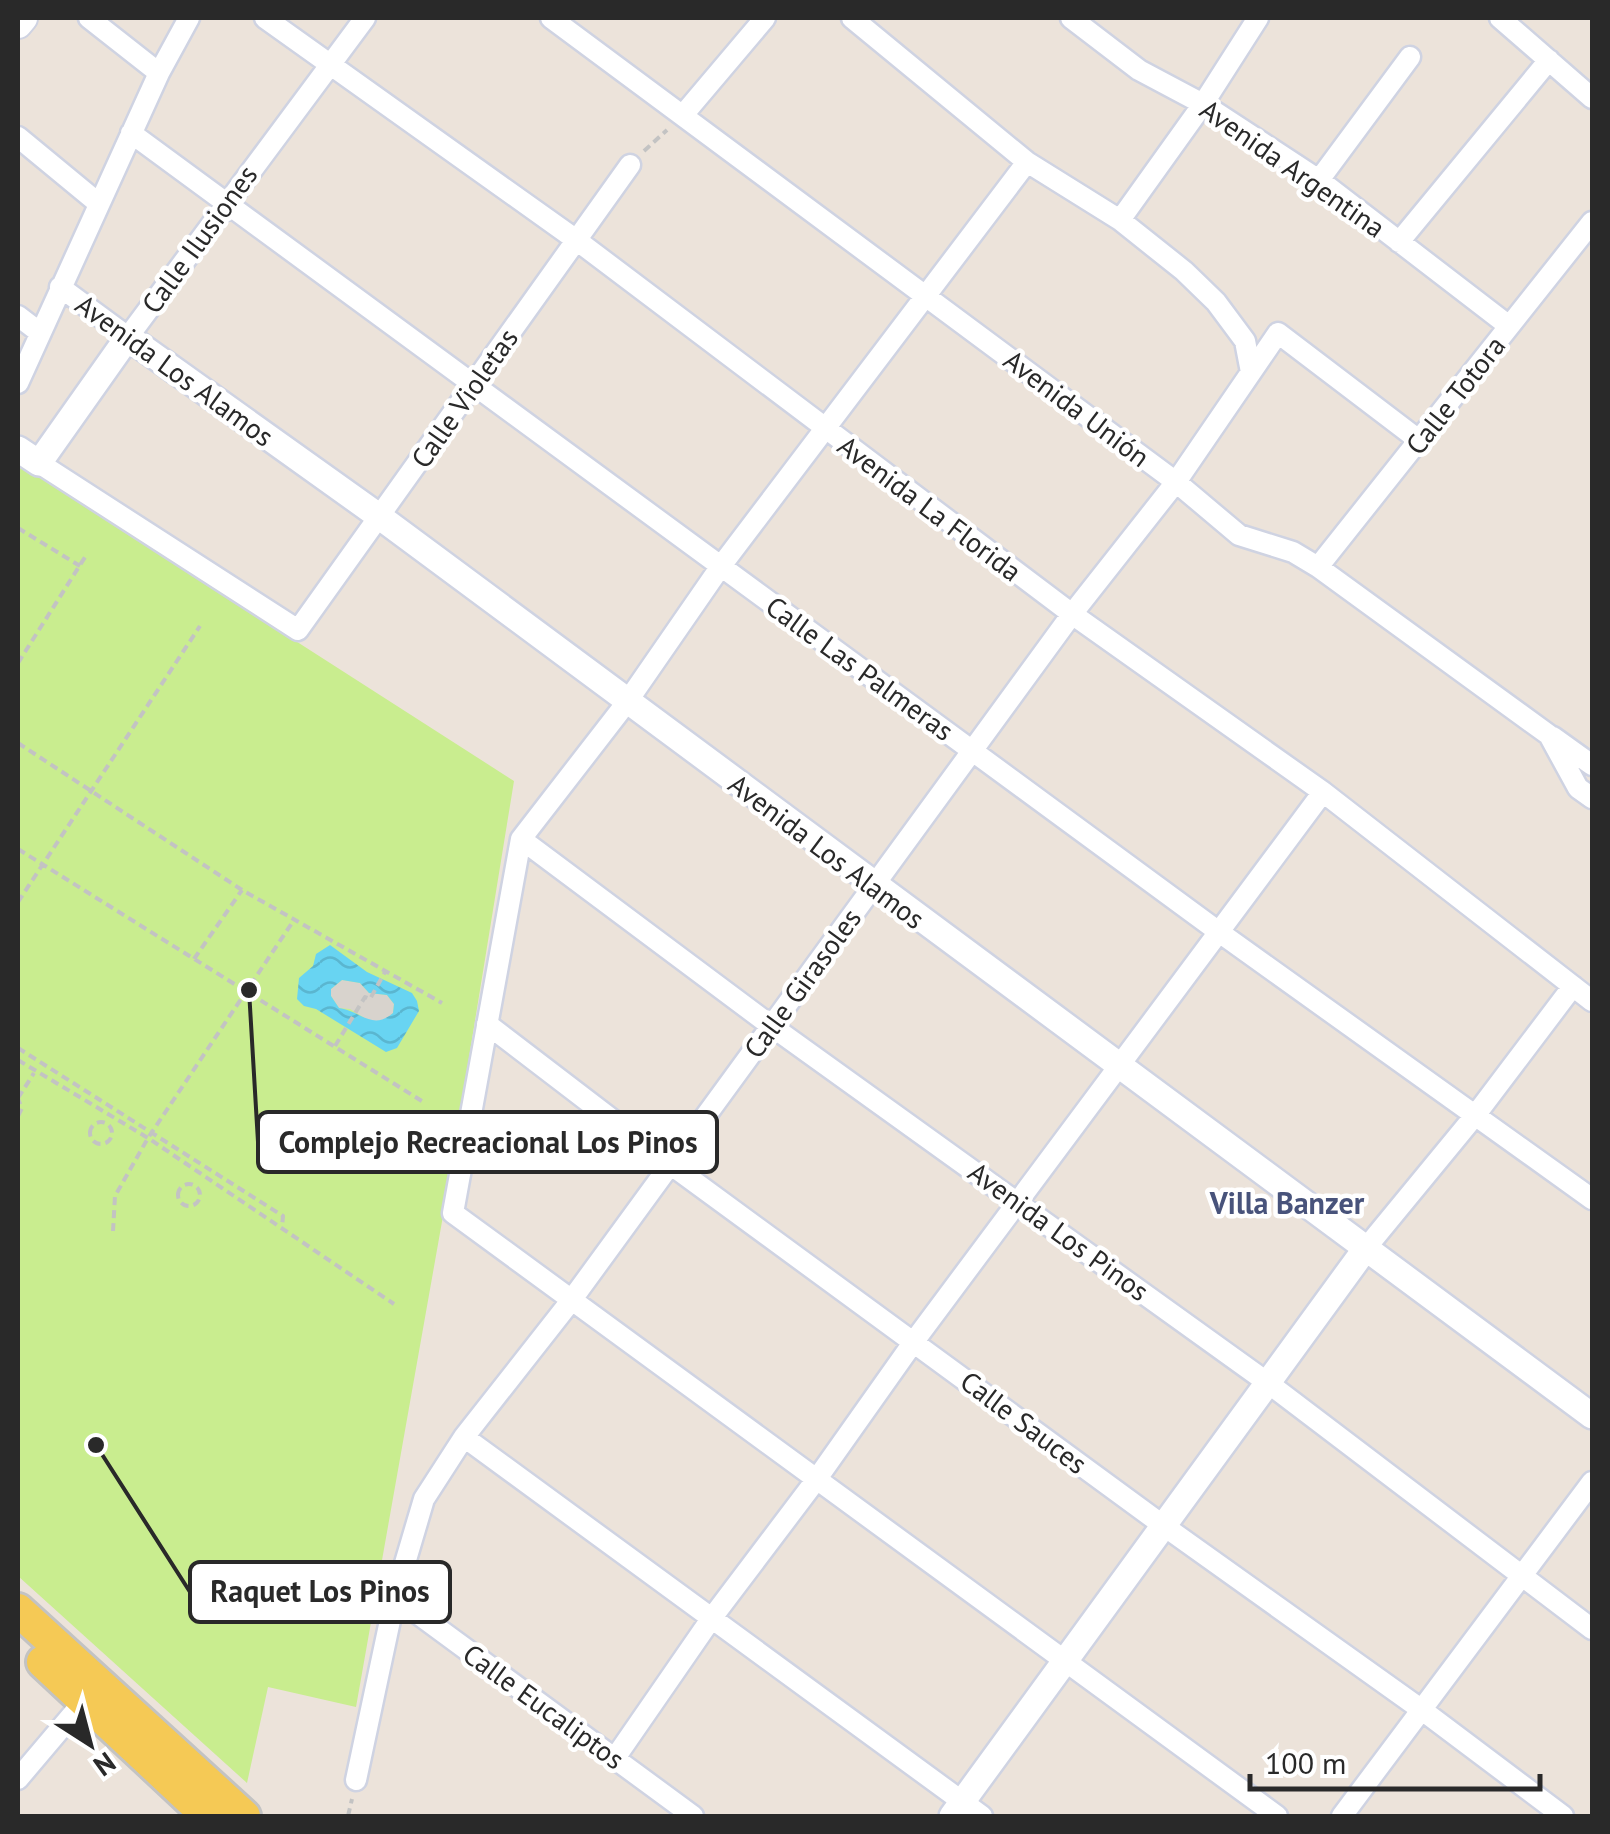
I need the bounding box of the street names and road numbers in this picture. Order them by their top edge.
street label: Avenida Argentina [1193,90,1393,246]
street label: Calle Ilusiones [133,158,265,320]
street label: Avenida Los Alamos [69,286,281,454]
street label: Calle Violetas [402,321,526,475]
street label: Calle Totora [1397,328,1513,462]
street label: Avenida Unión [997,341,1157,475]
street label: Avenida La Florida [831,427,1029,589]
street label: Calle Las Palmeras [759,587,961,749]
street label: Avenida Los Alamos [722,765,932,937]
street label: Calle Girasoles [735,901,869,1065]
street label: Avenida Los Pinos [961,1153,1157,1309]
street label: Calle Sauces [953,1362,1095,1482]
street label: Calle Eucaliptos [456,1635,632,1777]

